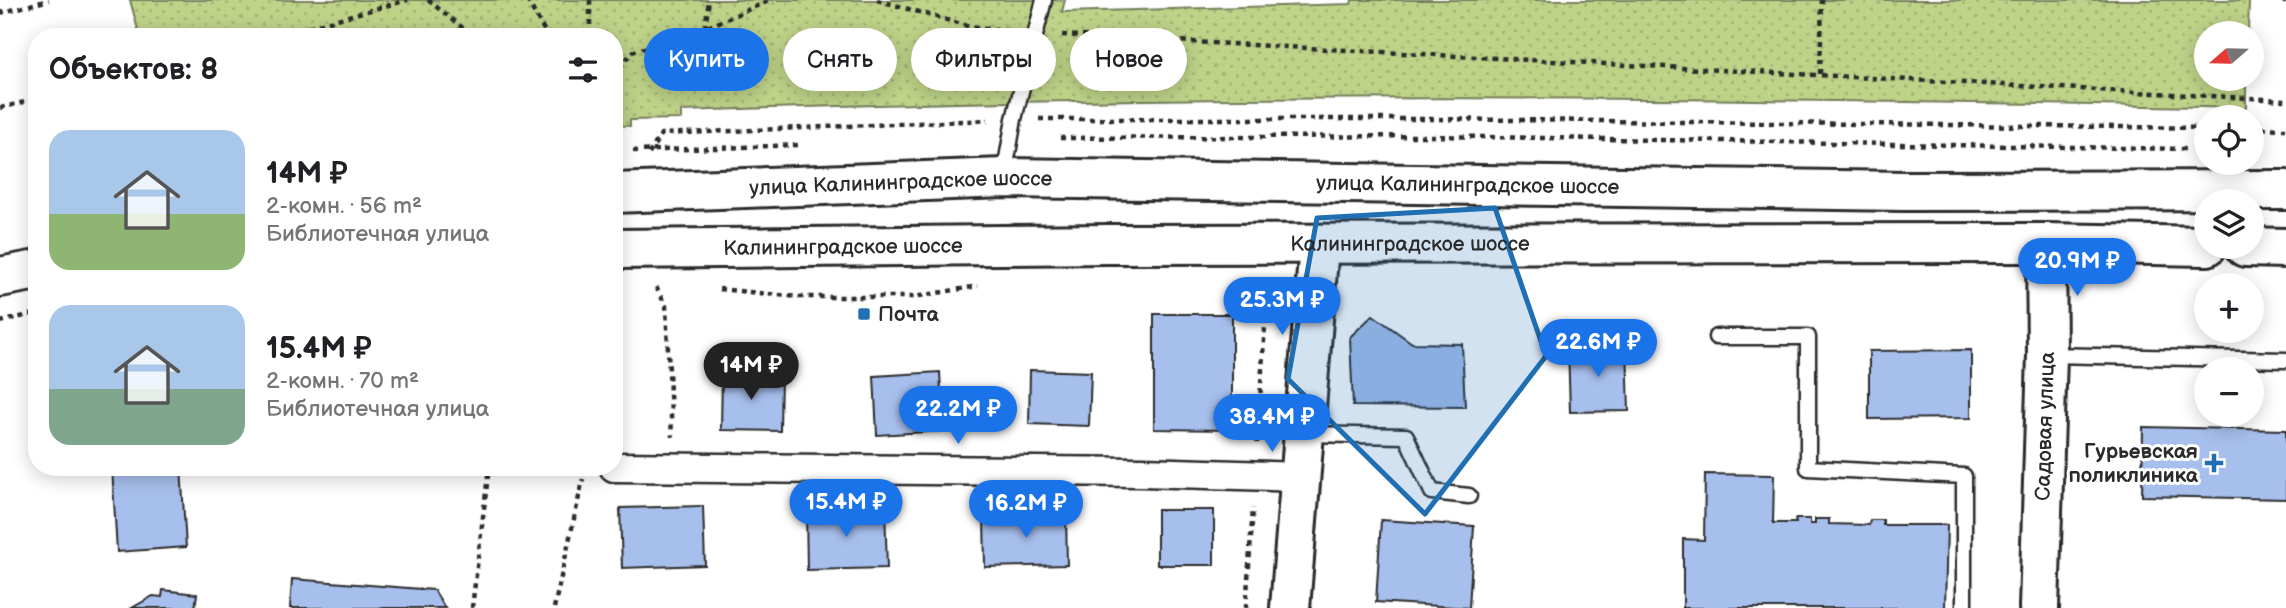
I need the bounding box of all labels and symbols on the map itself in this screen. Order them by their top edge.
north arrow [2194,21,2264,91]
street label: улица Калининградское шоссе [749,165,1053,200]
street label: улица Калининградское шоссе [1316,170,1620,199]
street label: Калининградское шоссе [1290,231,1530,256]
street label: Калининградское шоссе [723,233,963,260]
pin: 20.9M ₽ [2012,238,2142,298]
pin: 25.3M ₽ [1217,278,1347,337]
place label: Почта [878,302,940,327]
marker: Почта [856,306,872,322]
pin: 22.6M ₽ [1533,320,1663,379]
pin: 14M ₽ [702,342,800,402]
street label: Садовая улица [2030,351,2060,501]
pin: 22.2M ₽ [893,386,1023,446]
pin: 38.4M ₽ [1207,394,1337,454]
place label: Гурьевская поликлиника [2068,439,2199,488]
marker: Гурьевская поликлиника [2204,453,2224,473]
pin: 15.4M ₽ [781,480,911,539]
pin: 16.2M ₽ [961,480,1091,540]

